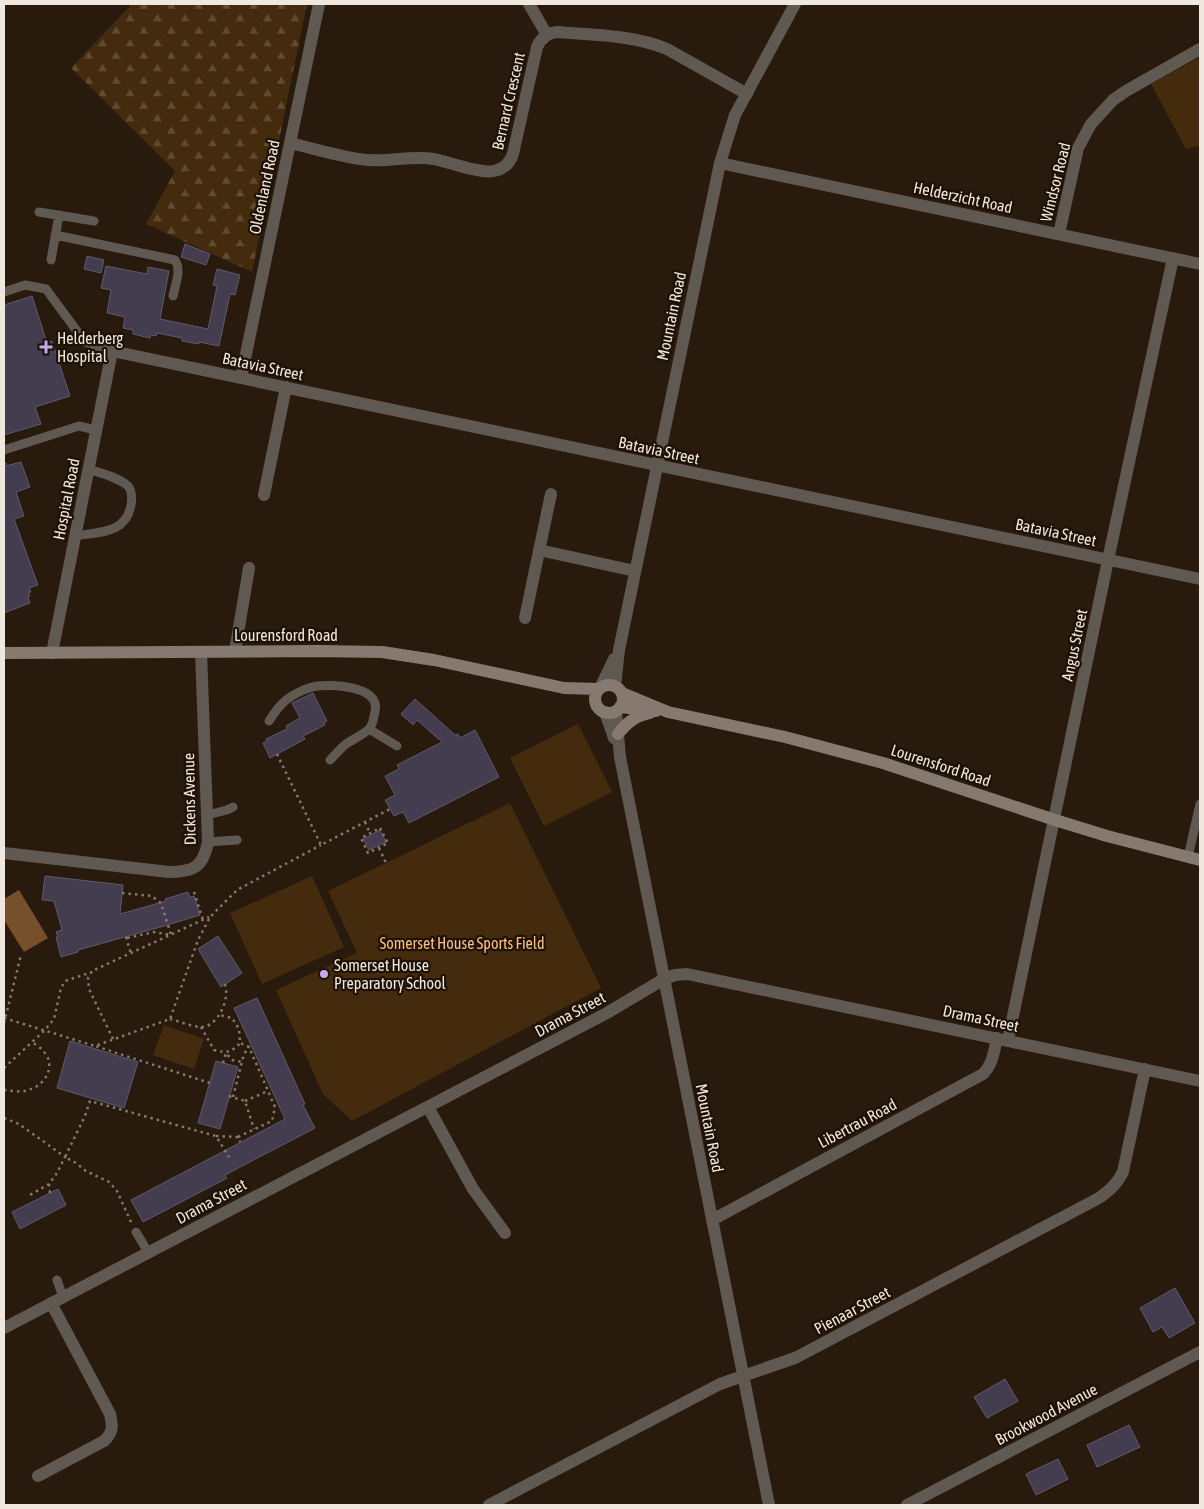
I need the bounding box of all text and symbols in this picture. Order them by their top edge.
street label: Bernard Crescent [488,50,528,152]
street label: Oldenland Road [245,138,283,236]
street label: Windsor Road [1036,140,1074,224]
street label: Helderzicht Road [912,178,1014,216]
street label: Mountain Road [653,270,689,362]
place label: Helderberg Hospital [57,329,123,366]
marker: Helderberg Hospital [39,340,53,354]
street label: Batavia Street [221,349,305,383]
street label: Batavia Street [617,433,701,467]
street label: Hospital Road [49,457,84,542]
street label: Batavia Street [1014,515,1098,549]
street label: Angus Street [1058,607,1091,683]
street label: Lourensford Road [234,626,338,644]
street label: Lourensford Road [889,740,993,790]
street label: Dickens Avenue [179,753,199,845]
park label: Somerset House Sports Field [380,934,545,953]
place label: Somerset House Preparatory School [334,956,447,993]
marker: Somerset House Preparatory School [318,968,330,980]
street label: Drama Street [532,988,609,1040]
street label: Drama Street [941,1001,1021,1035]
street label: Mountain Road [693,1082,727,1174]
street label: Libertrau Road [815,1095,899,1151]
street label: Drama Street [173,1175,250,1227]
street label: Pienaar Street [811,1282,893,1337]
street label: Brookwood Avenue [992,1380,1100,1448]

